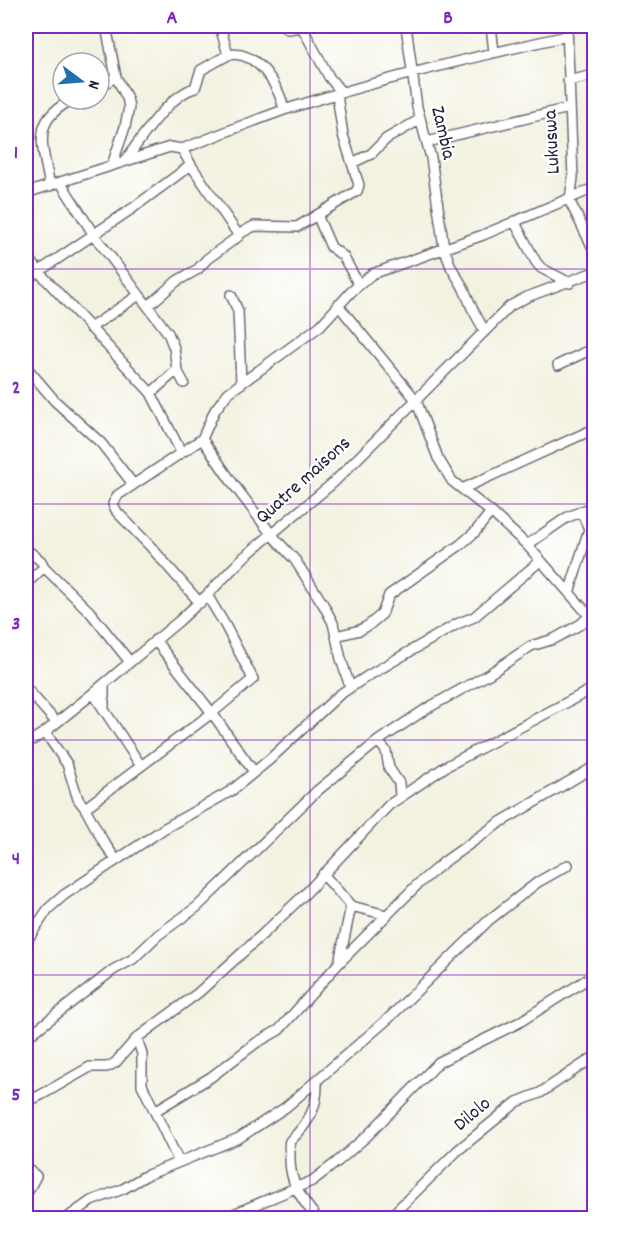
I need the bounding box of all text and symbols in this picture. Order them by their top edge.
text: A [167,5,178,33]
text: B [443,5,453,33]
north arrow [51,51,111,111]
text: N [81,77,105,92]
street label: Zambia [422,104,462,163]
street label: Lukuswa [537,109,569,175]
text: 1 [14,140,18,168]
text: 2 [12,375,20,403]
street label: Quatre maisons [250,431,358,531]
text: 3 [12,611,20,639]
text: 4 [12,846,20,874]
text: 5 [11,1082,21,1110]
street label: Dilolo [448,1091,498,1139]

